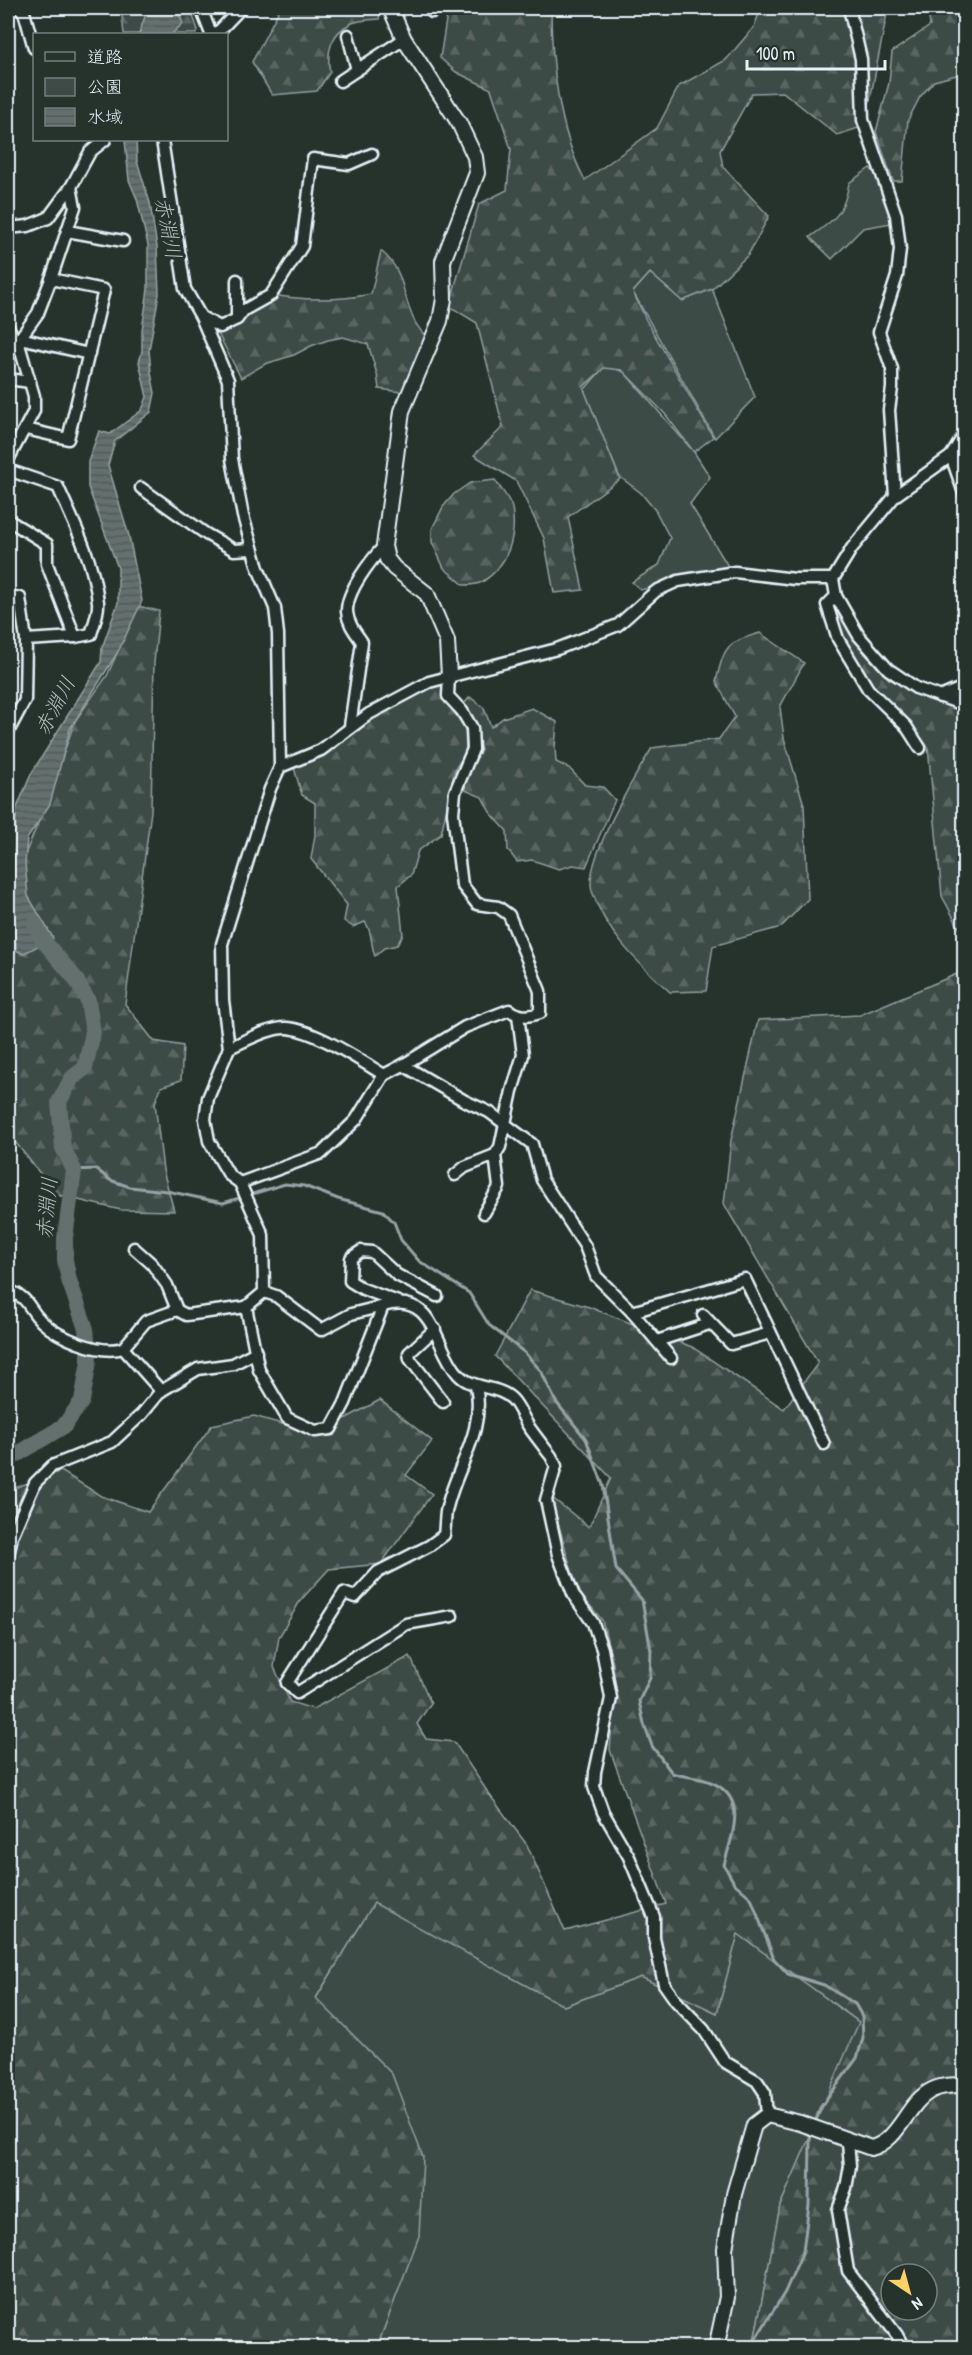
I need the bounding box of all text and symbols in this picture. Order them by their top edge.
legend [33,33,228,141]
scale bar [747,33,885,71]
text: 100 m [756,41,795,66]
text: 道路 [87,44,123,69]
text: 公園 [87,74,123,99]
text: 水域 [87,104,123,129]
water label: 赤淵川 [148,194,189,262]
water label: 赤淵川 [27,671,82,740]
water label: 赤淵川 [29,1175,64,1241]
north arrow [879,2262,939,2322]
text: N [908,2293,928,2316]

